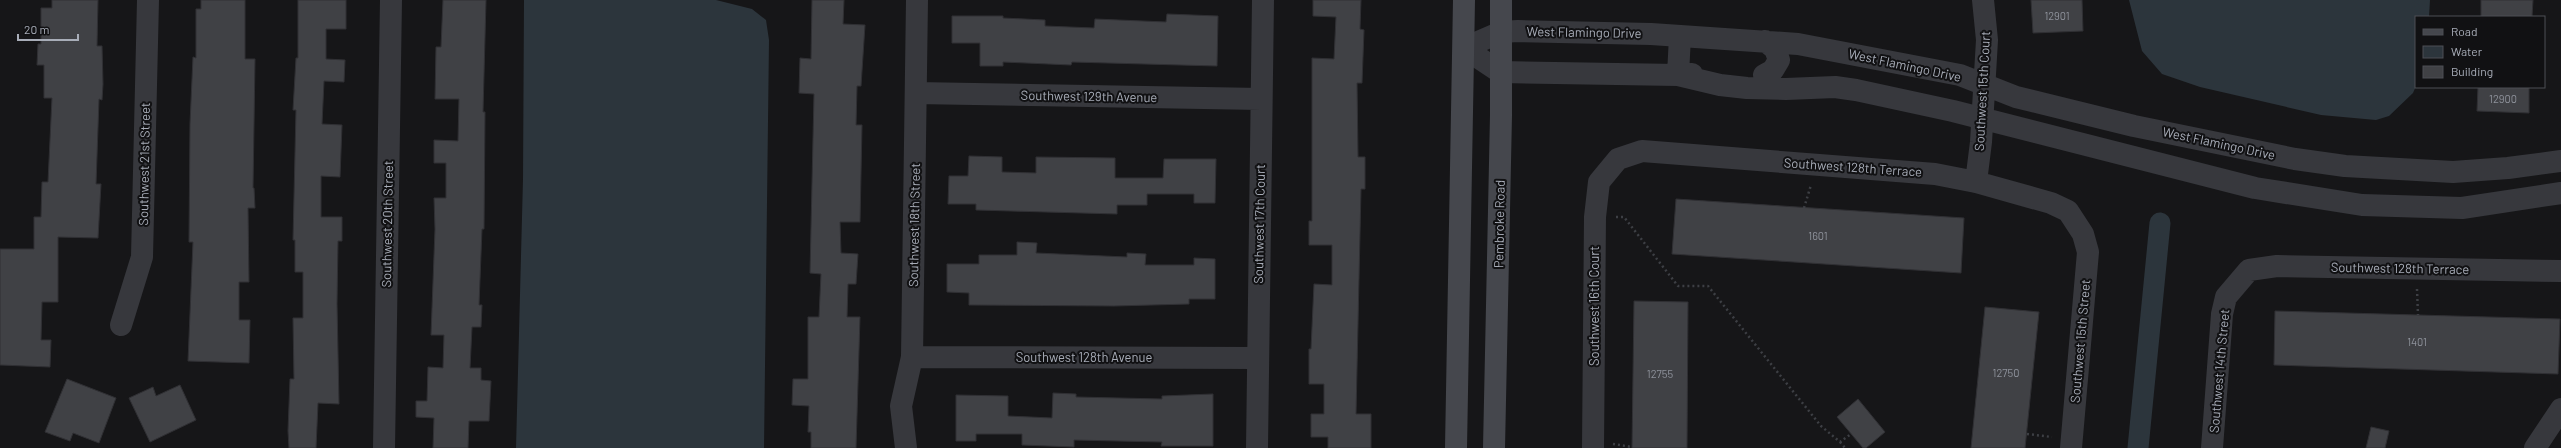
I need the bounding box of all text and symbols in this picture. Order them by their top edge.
house number: 12901 [2044,9,2070,22]
scale bar [18,16,78,42]
legend [2415,16,2545,88]
text: 20 m [24,22,50,36]
street label: West Flamingo Drive [1526,23,1642,41]
text: Road [2451,24,2478,38]
street label: Southwest 15th Court [1971,31,1993,151]
text: Water [2451,44,2483,58]
street label: West Flamingo Drive [1847,45,1963,85]
text: Building [2451,64,2493,78]
street label: Southwest 129th Avenue [1020,87,1158,105]
house number: 12900 [2489,92,2517,105]
street label: Southwest 21st Street [135,102,153,226]
street label: West Flamingo Drive [2161,123,2277,163]
street label: Southwest 128th Terrace [1783,154,1923,180]
street label: Southwest 20th Street [378,160,396,288]
street label: Southwest 18th Street [905,163,923,287]
street label: Southwest 17th Court [1250,164,1268,284]
street label: Pembroke Road [1490,180,1508,268]
house number: 1601 [1808,229,1828,242]
street label: Southwest 16th Court [1586,246,1602,366]
street label: Southwest 128th Terrace [2331,259,2469,277]
street label: Southwest 15th Street [2067,279,2093,403]
street label: Southwest 14th Street [2206,308,2232,434]
house number: 1401 [2407,335,2427,348]
street label: Southwest 128th Avenue [1016,349,1152,365]
house number: 12750 [1993,366,2019,379]
house number: 12755 [1647,367,1673,380]

